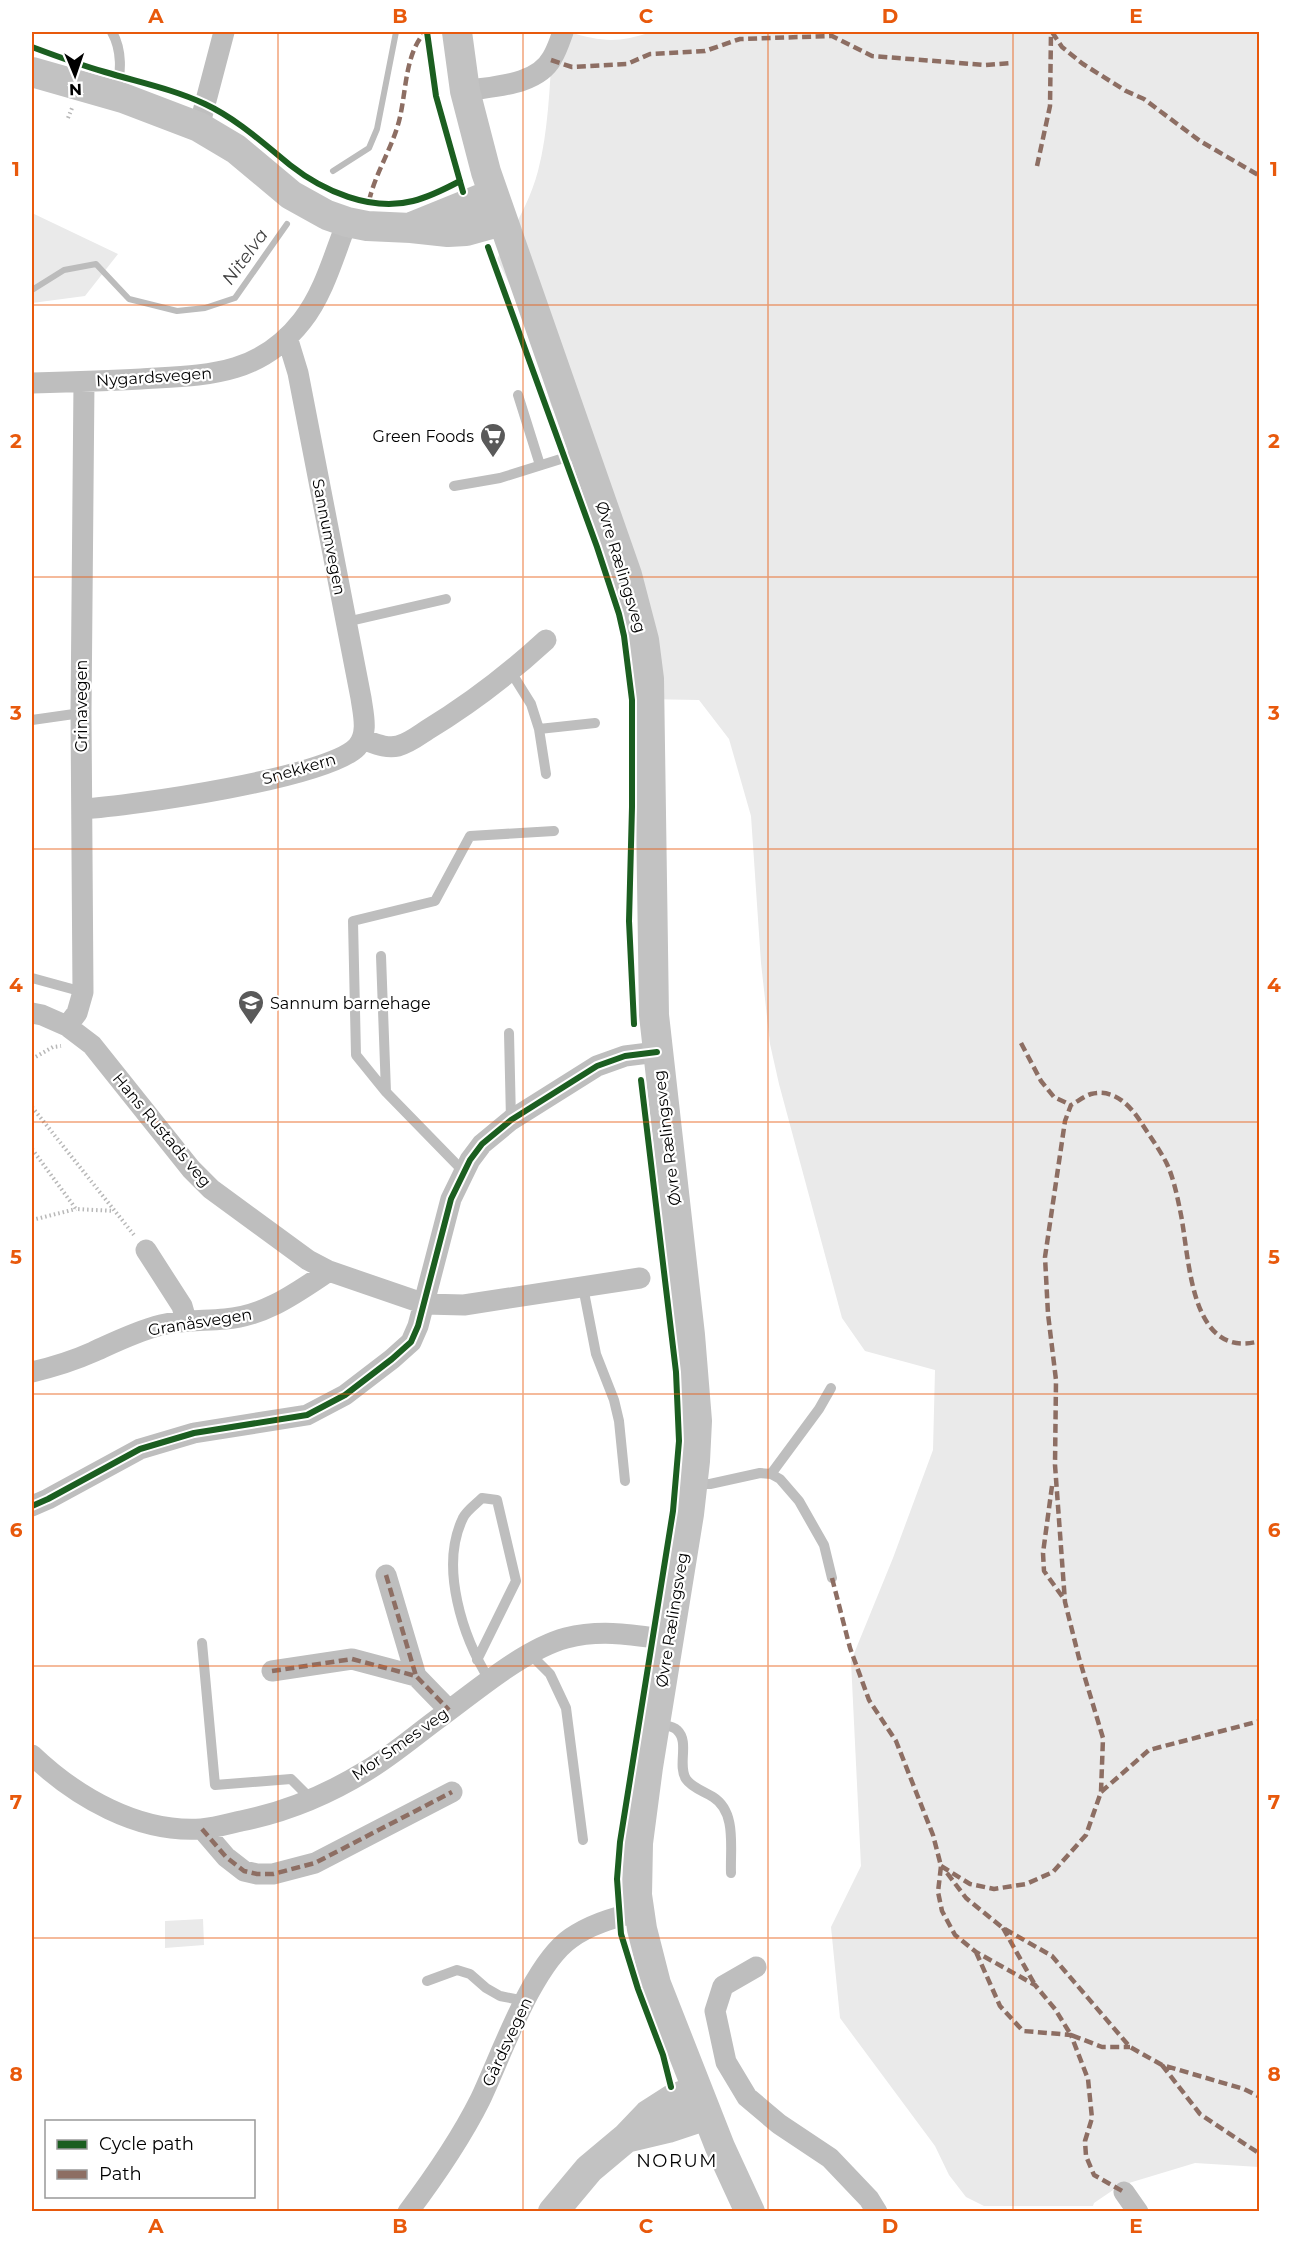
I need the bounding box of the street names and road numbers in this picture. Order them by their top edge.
street label: Nygardsvegen [95,363,213,391]
street label: Sannumvegen [308,477,350,597]
street label: Øvre Rælingsveg [592,499,650,635]
street label: Grinavegen [72,660,91,752]
street label: Snekkern [260,749,338,789]
street label: Hans Rustads veg [109,1069,215,1191]
street label: Øvre Rælingsveg [649,1069,685,1207]
street label: Granåsvegen [147,1304,253,1340]
street label: Øvre Rælingsveg [652,1551,692,1689]
street label: Mor Smes veg [348,1704,452,1784]
street label: Gårdsvegen [478,1994,536,2090]

